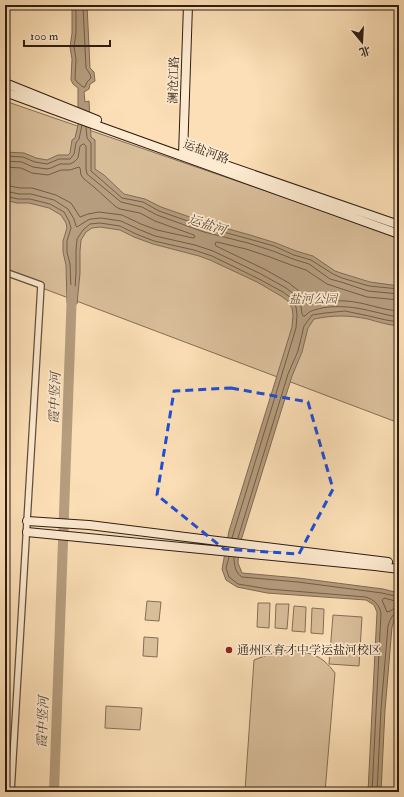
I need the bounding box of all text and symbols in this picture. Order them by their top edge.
scale bar [24,22,110,48]
north arrow [342,22,382,62]
text: 100 m [30,29,59,44]
text: 北 [358,43,372,59]
street label: 澜沧江路 [166,56,182,104]
street label: 运盐河路 [181,137,231,167]
water label: 运盐河 [186,211,230,239]
park label: 盐河公园 [289,292,339,307]
water label: 霞中竖河 [46,370,64,424]
place label: 通州区育才中学运盐河校区 [237,643,381,658]
marker: 通州区育才中学运盐河校区 [224,645,234,655]
water label: 霞中竖河 [34,694,52,748]

